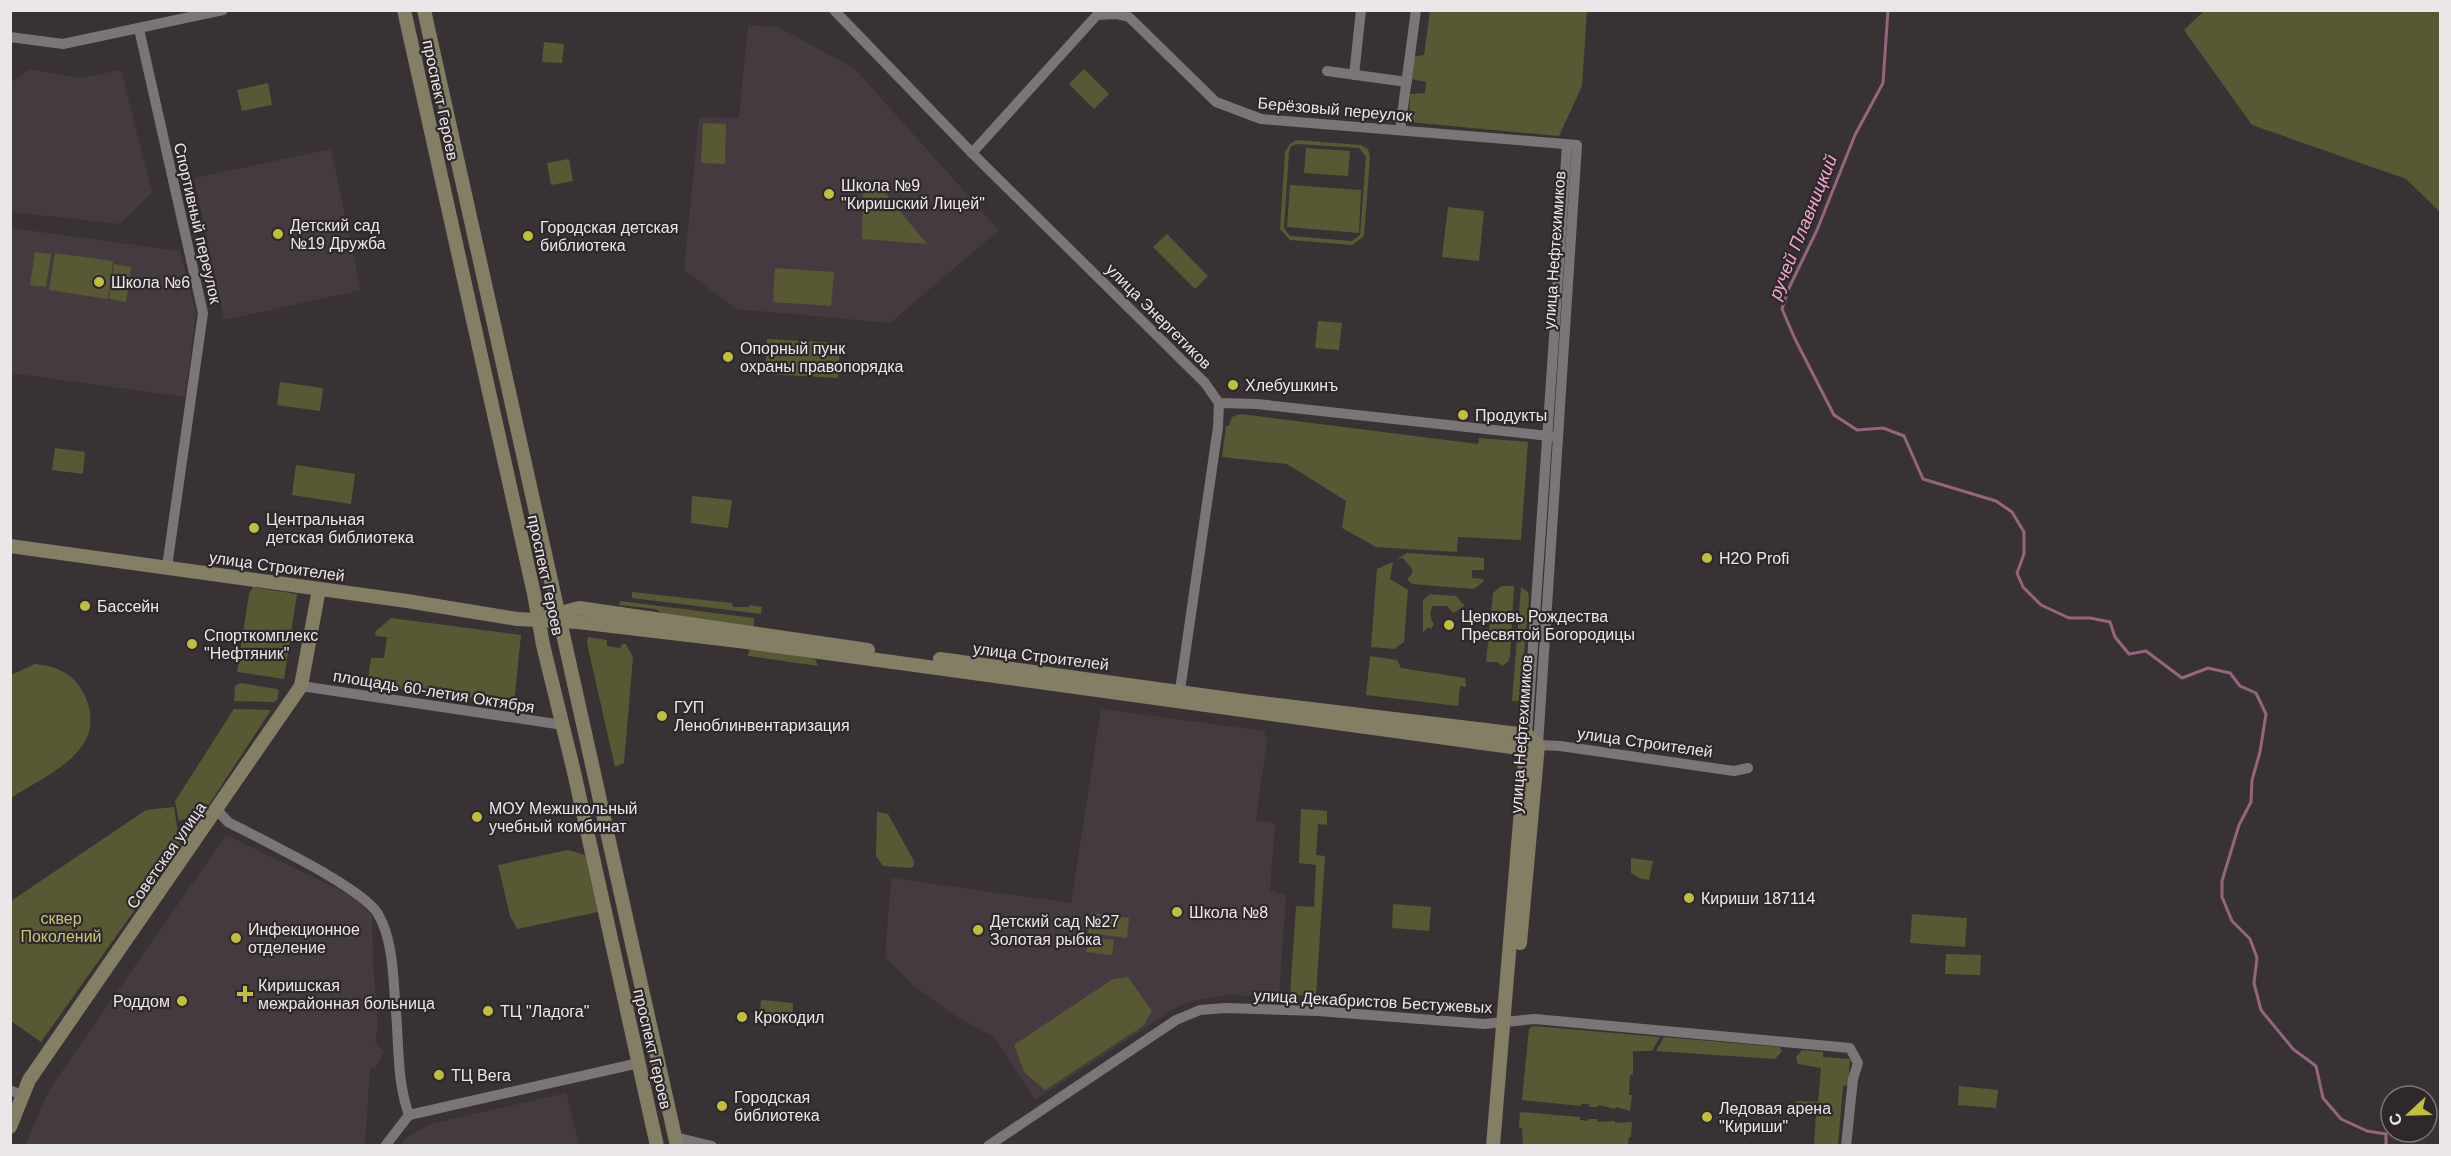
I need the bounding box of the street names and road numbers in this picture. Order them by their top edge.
street label: проспект Героев [419,38,462,162]
street label: Берёзовый переулок [1257,94,1414,125]
street label: Спортивный переулок [171,141,225,306]
street label: улица Нефтехимиков [1540,170,1569,330]
street label: улица Энергетиков [1103,260,1215,372]
street label: проспект Героев [524,513,567,637]
street label: улица Строителей [208,549,346,584]
street label: улица Строителей [972,640,1110,673]
street label: улица Нефтехимиков [1507,654,1536,814]
street label: площадь 60-летия Октября [332,667,536,716]
street label: улица Строителей [1576,725,1714,760]
street label: Советская улица [123,799,209,912]
street label: проспект Героев [630,987,675,1111]
street label: улица Декабристов Бестужевых [1253,987,1493,1016]

